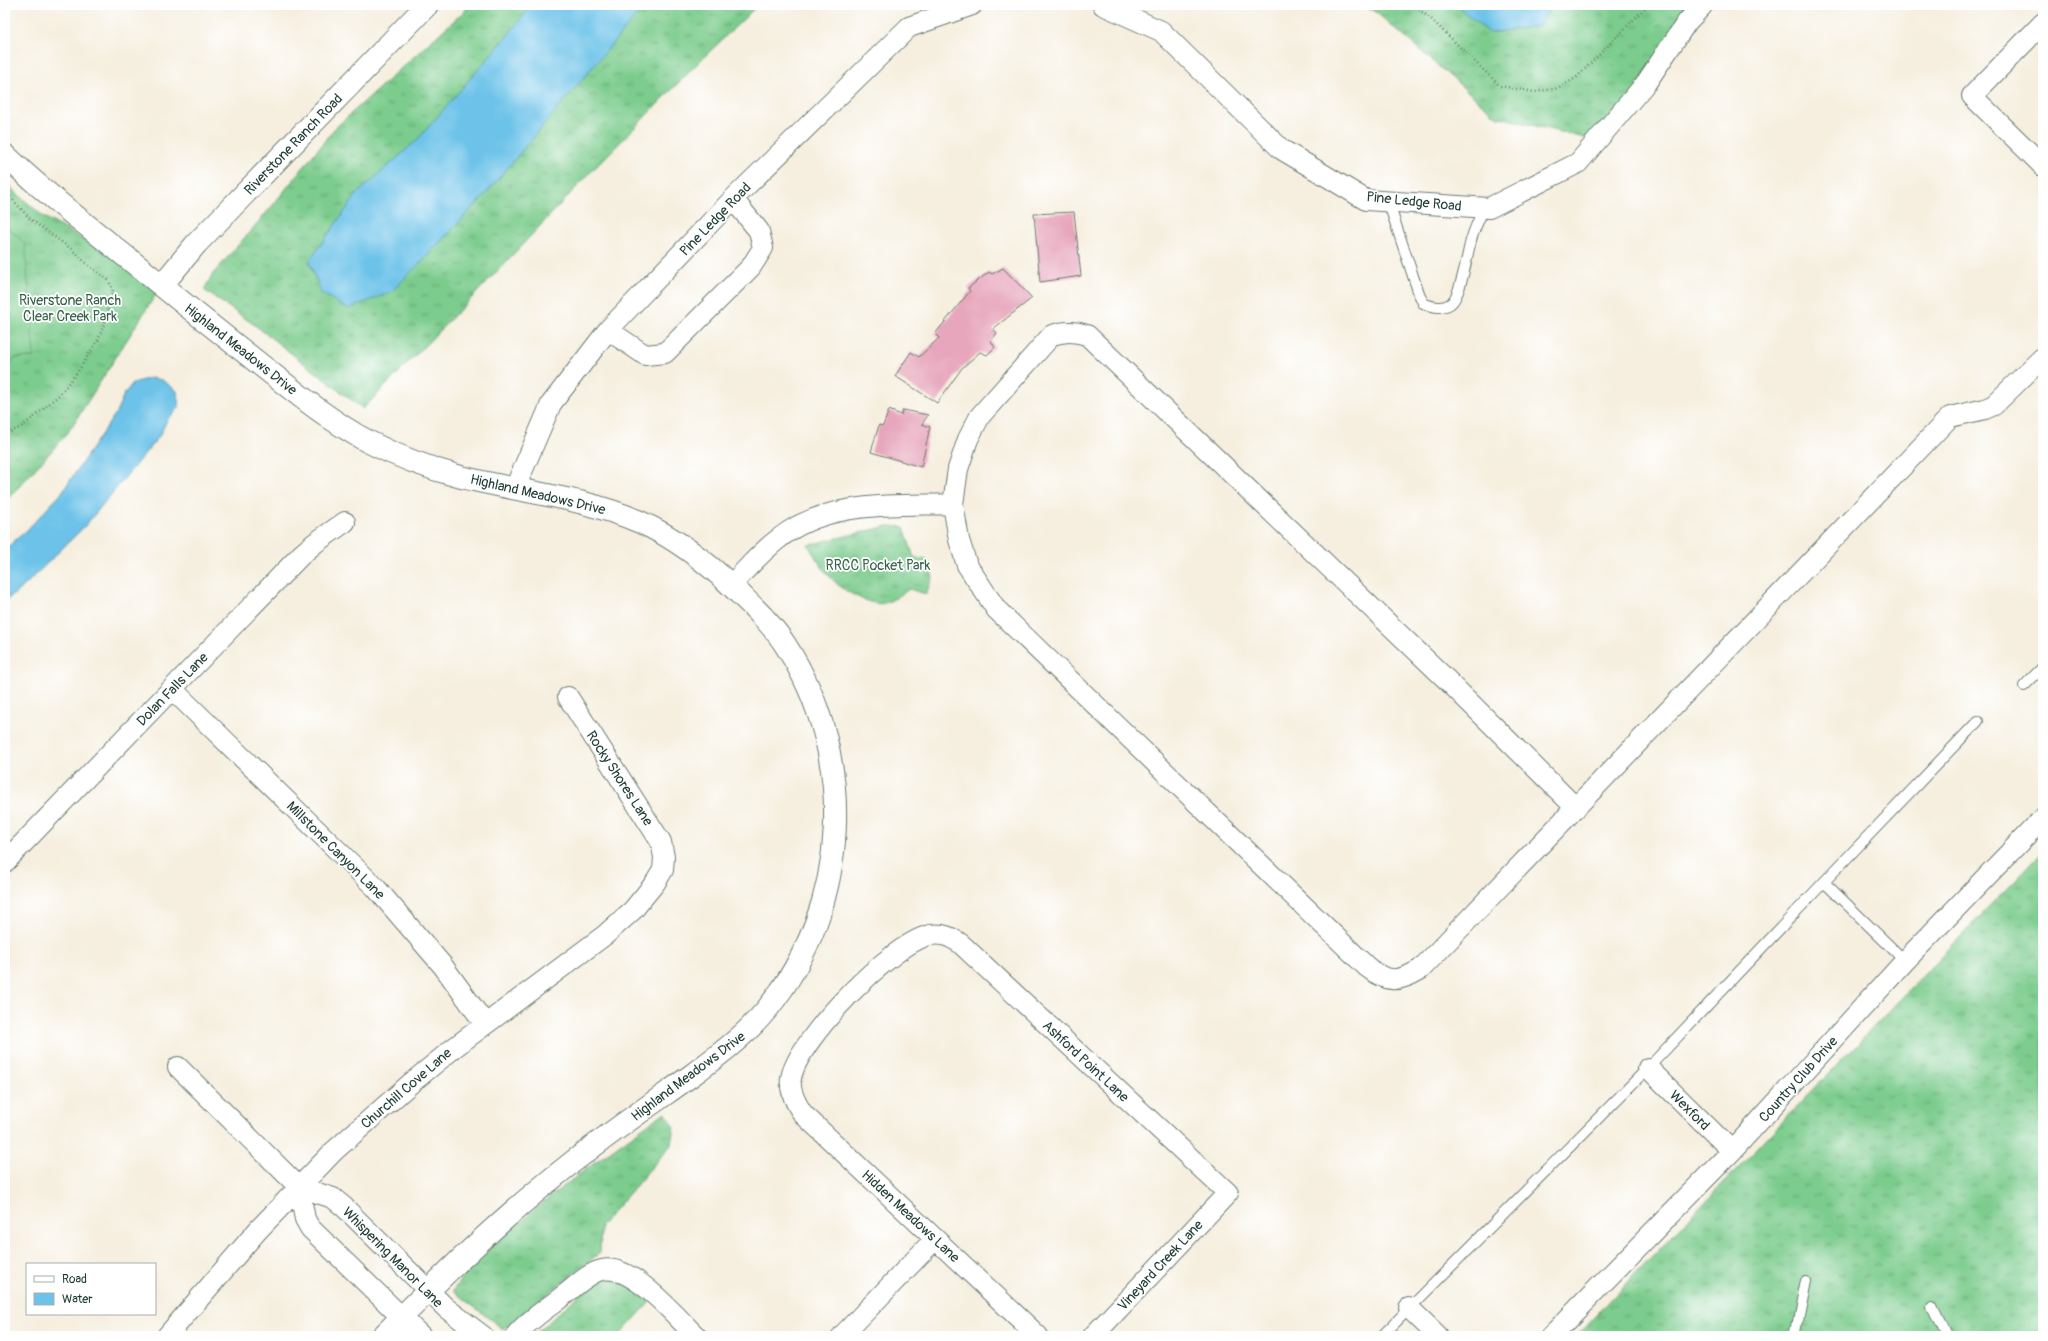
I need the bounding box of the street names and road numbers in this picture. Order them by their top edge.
street label: Riverstone Ranch Road [241,90,346,199]
street label: Pine Ledge Road [676,179,755,260]
street label: Pine Ledge Road [1366,188,1462,215]
street label: Highland Meadows Drive [181,300,301,399]
street label: Highland Meadows Drive [469,471,607,518]
street label: Dolan Falls Lane [133,649,212,730]
street label: Rocky Shores Lane [583,728,657,829]
street label: Millstone Canyon Lane [283,798,388,903]
street label: Ashford Point Lane [1039,1017,1132,1106]
street label: Highland Meadows Drive [628,1028,749,1125]
street label: Country Club Drive [1755,1033,1841,1126]
street label: Churchill Cove Lane [358,1044,455,1132]
street label: Wexford [1666,1087,1713,1134]
street label: Hidden Meadows Lane [858,1167,963,1266]
street label: Whispering Manor Lane [339,1204,446,1311]
street label: Vineyard Creek Lane [1114,1216,1207,1314]

